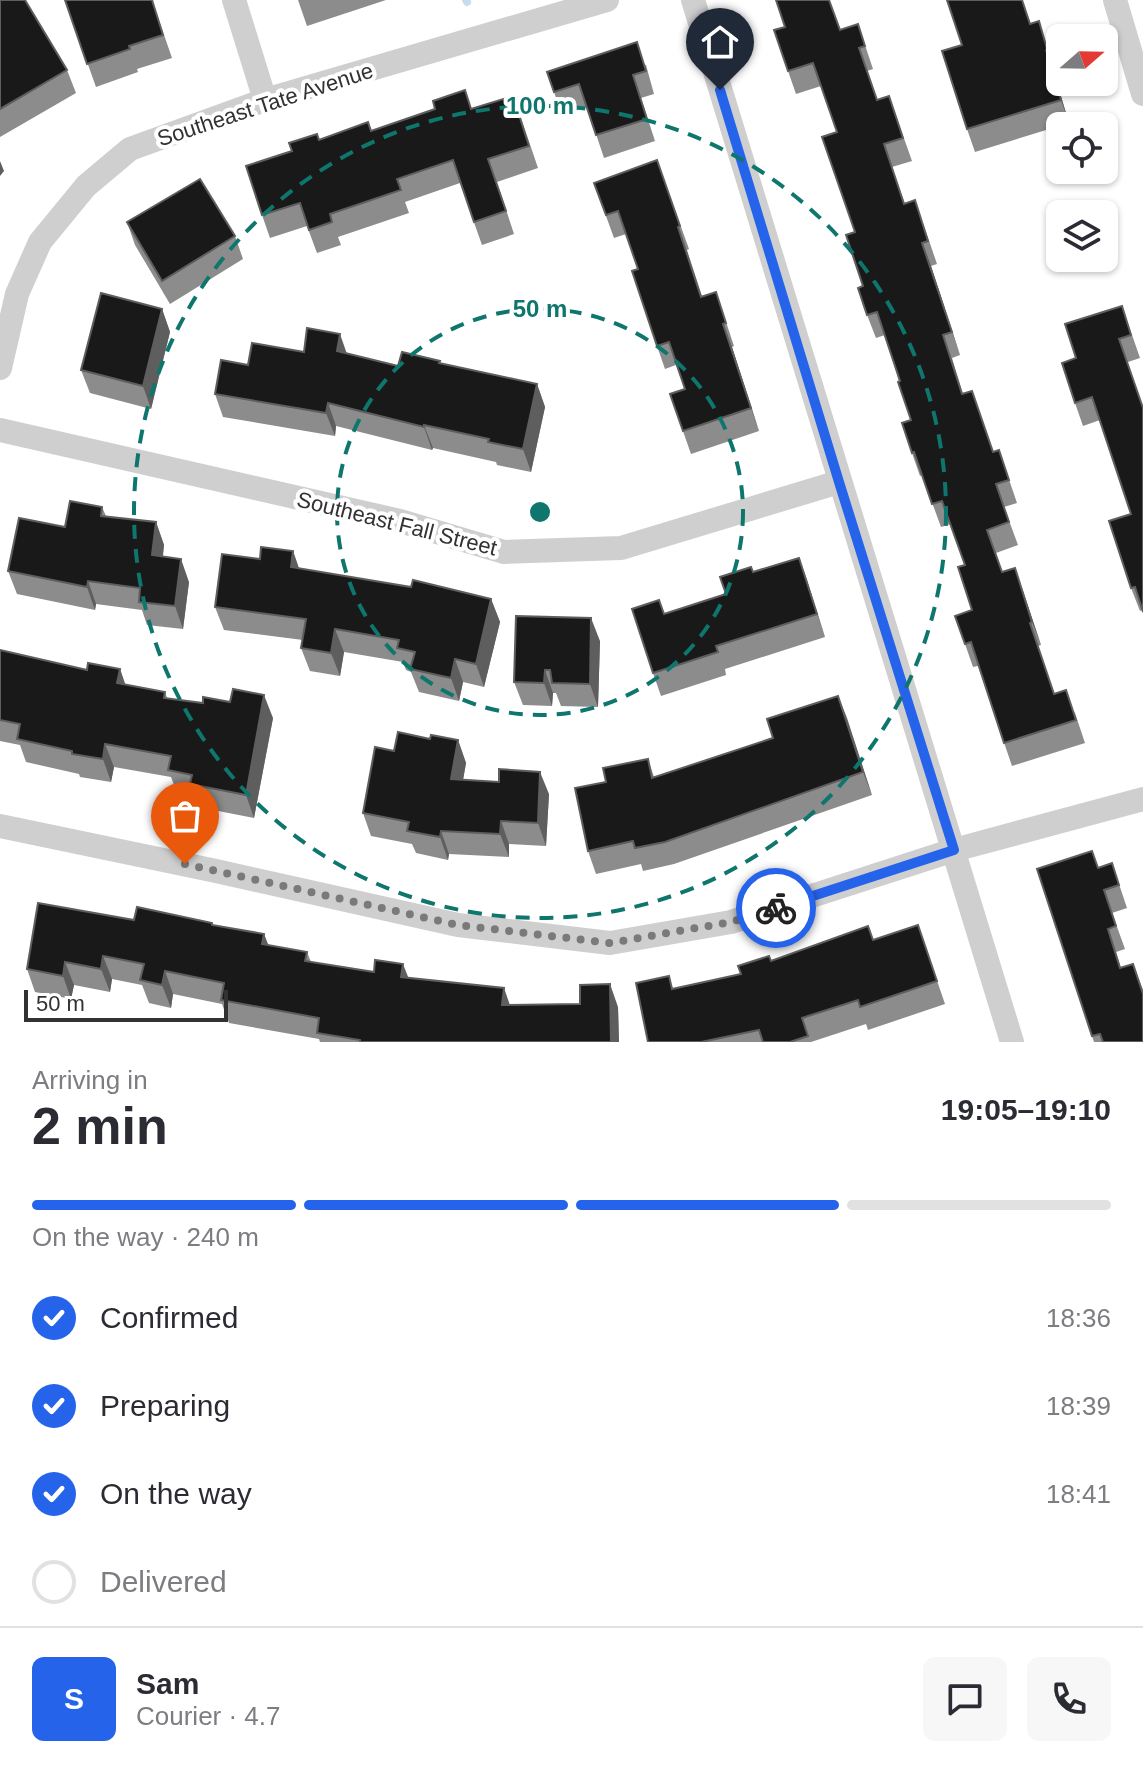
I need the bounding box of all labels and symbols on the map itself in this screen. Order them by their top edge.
pin [686,8,754,90]
north arrow [1046,24,1118,96]
street label: Southeast Tate Avenue [154,58,376,151]
text: 100 m [506,92,574,119]
text: 50 m [513,295,567,322]
street label: Southeast Fall Street [294,487,500,560]
centre of rings [526,498,554,526]
pin [151,782,219,864]
courier [736,868,816,948]
scale bar [24,986,228,1022]

